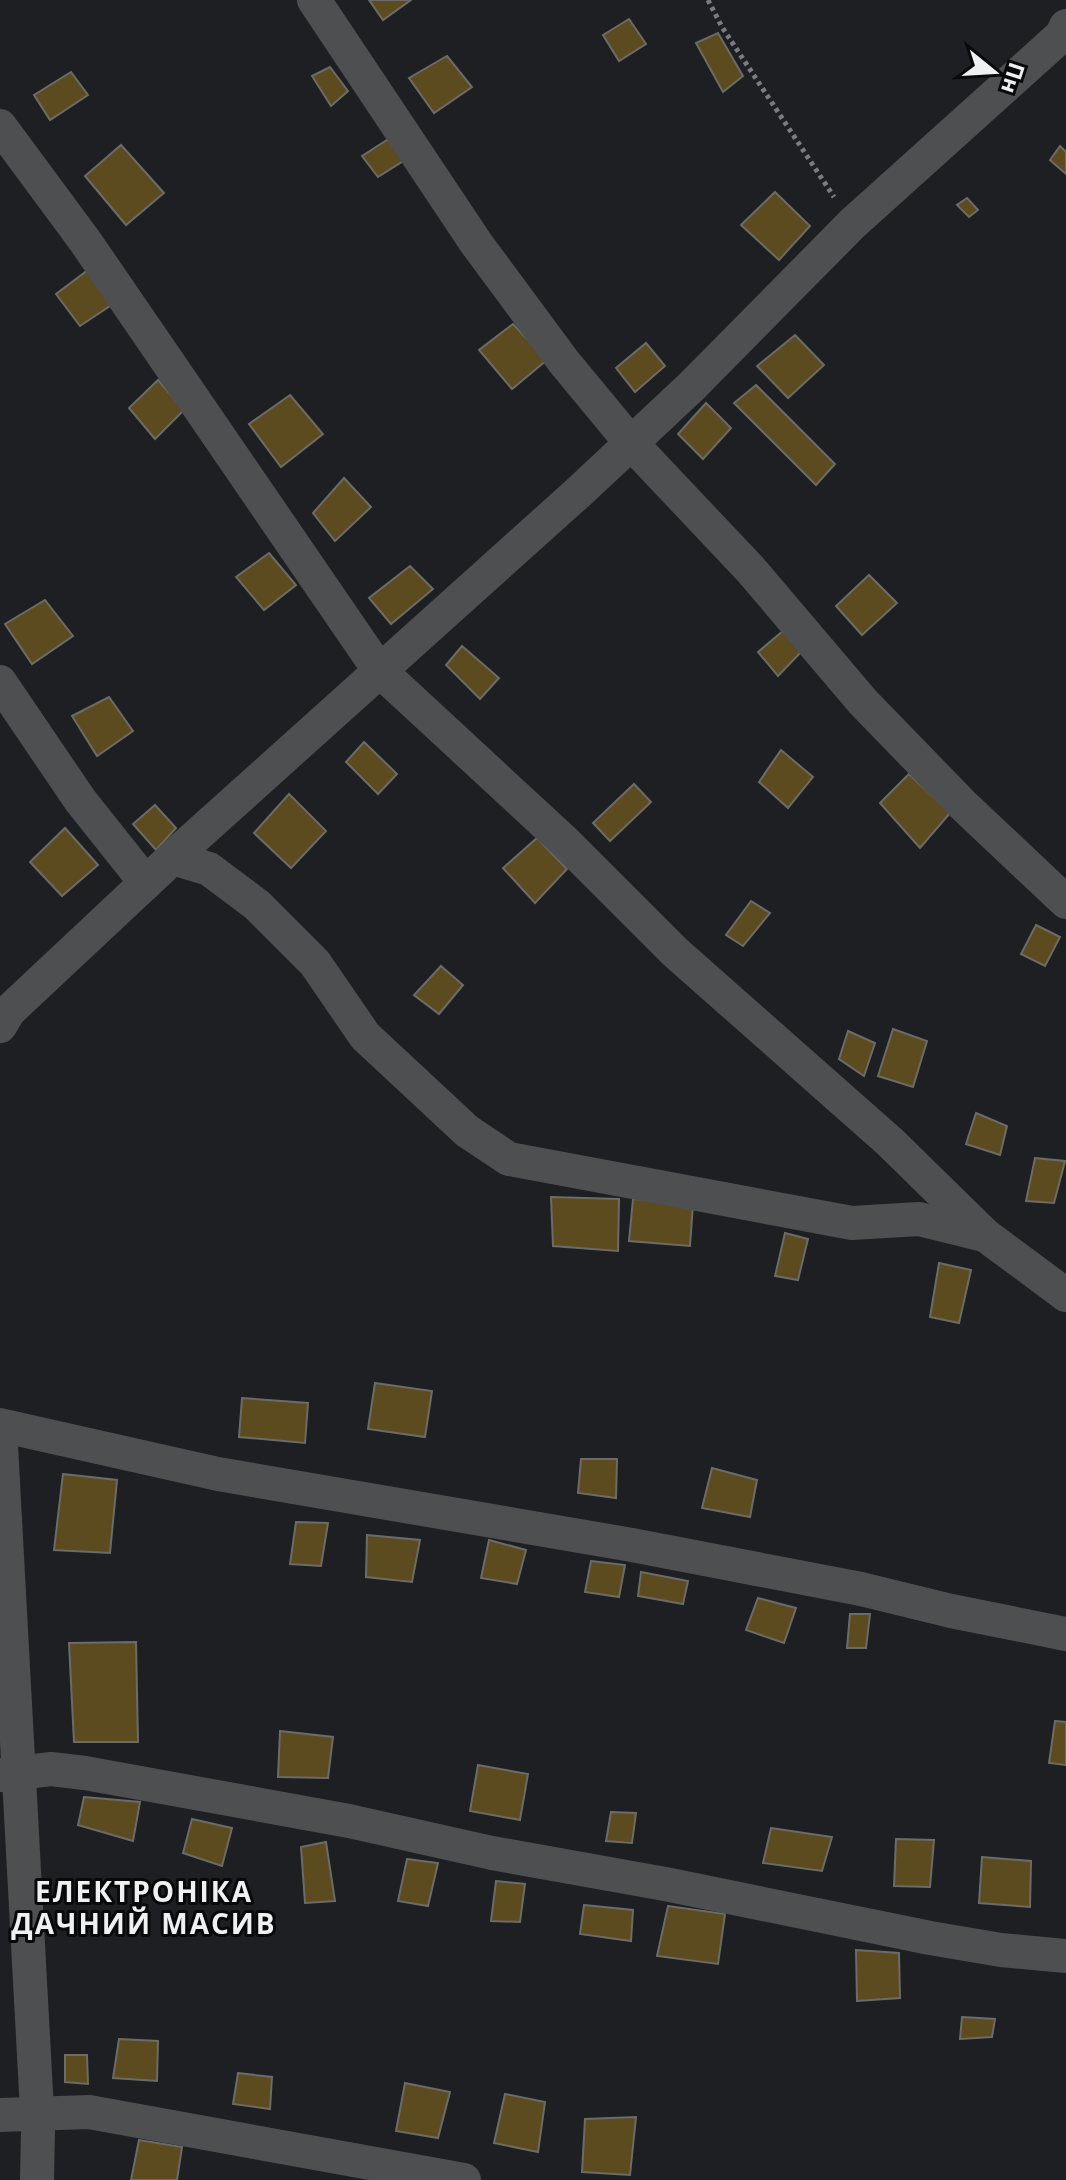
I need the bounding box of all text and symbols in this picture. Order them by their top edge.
north arrow [954,32,1034,112]
text: Пн [995,59,1033,98]
district label: ЕЛЕКТРОНІКА ДАЧНИЙ МАСИВ [11,1872,277,1942]

